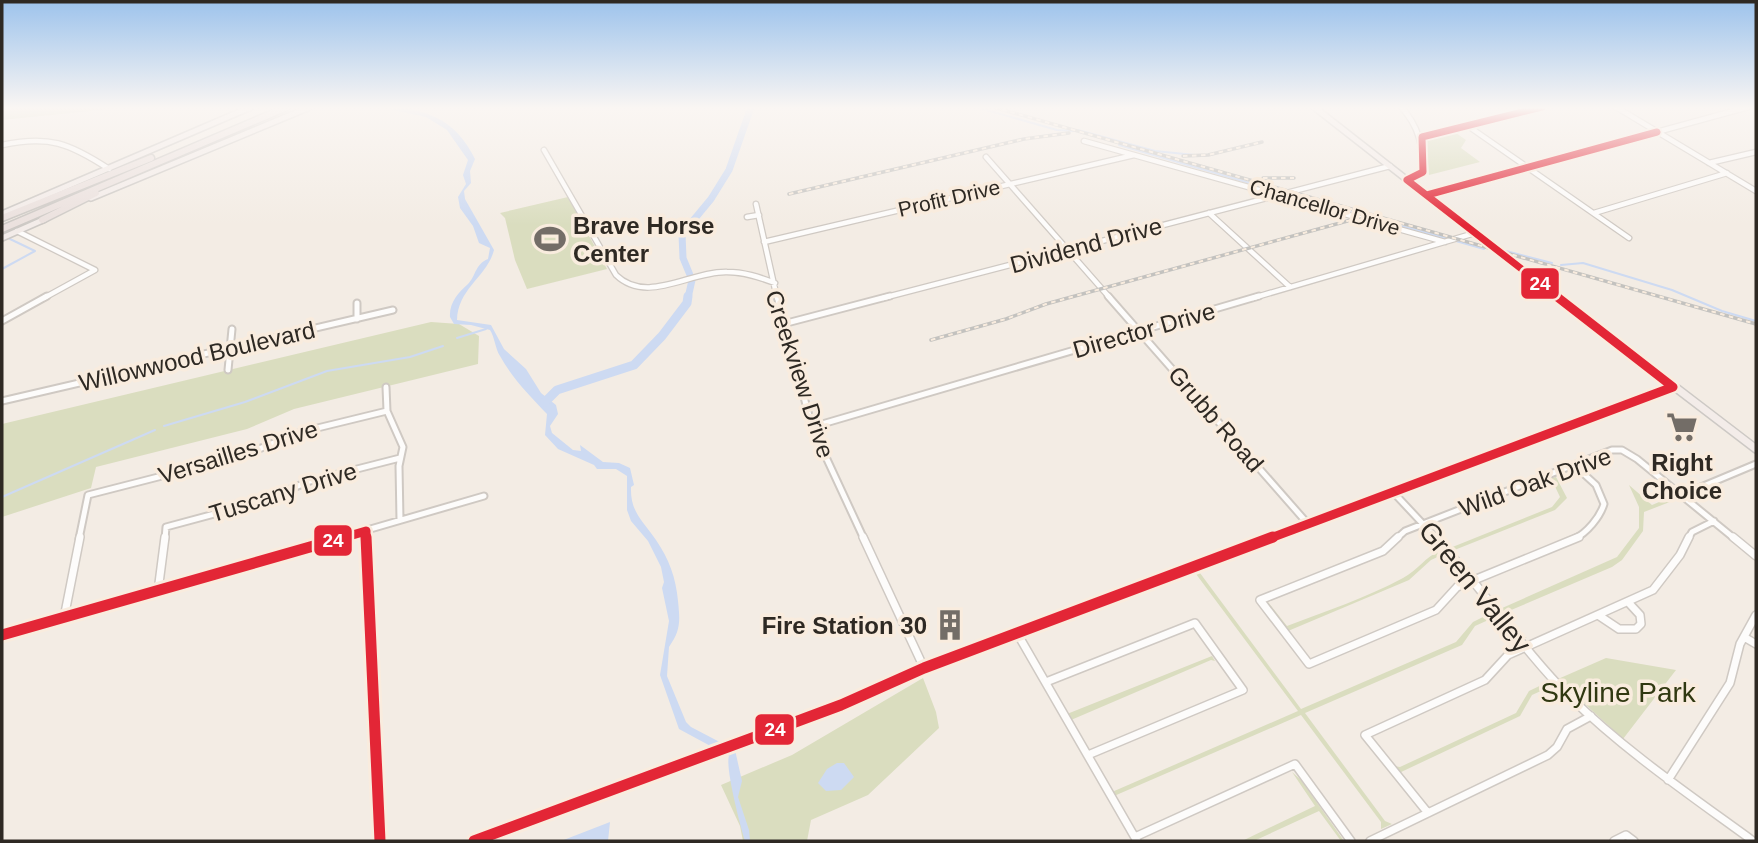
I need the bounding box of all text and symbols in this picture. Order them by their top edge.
street label: Profit Drive [896,175,1002,221]
street label: Chancellor Drive [1247,175,1403,239]
place label: Brave Horse Center [573,212,714,267]
street label: Dividend Drive [1007,212,1165,278]
sports icon: Brave Horse Center [533,222,567,256]
line badge: 24 [1520,267,1560,300]
text: 24 [1529,273,1551,294]
street label: Creekview Drive [760,287,840,461]
street label: Director Drive [1070,297,1218,363]
street label: Willowwood Boulevard [76,316,318,396]
street label: Grubb Road [1163,361,1269,477]
supermarket icon: Right Choice [1665,410,1699,444]
street label: Versailles Drive [155,415,321,489]
street label: Wild Oak Drive [1455,442,1615,522]
place label: Right Choice [1642,449,1722,504]
street label: Tuscany Drive [206,457,360,527]
street label: Green Valley [1413,515,1537,659]
line badge: 24 [313,524,353,557]
text: 24 [322,530,344,551]
building icon: Fire Station 30 [933,608,967,642]
place label: Fire Station 30 [762,612,927,639]
park label: Skyline Park [1540,677,1697,708]
line badge: 24 [754,713,795,746]
text: 24 [764,719,786,740]

